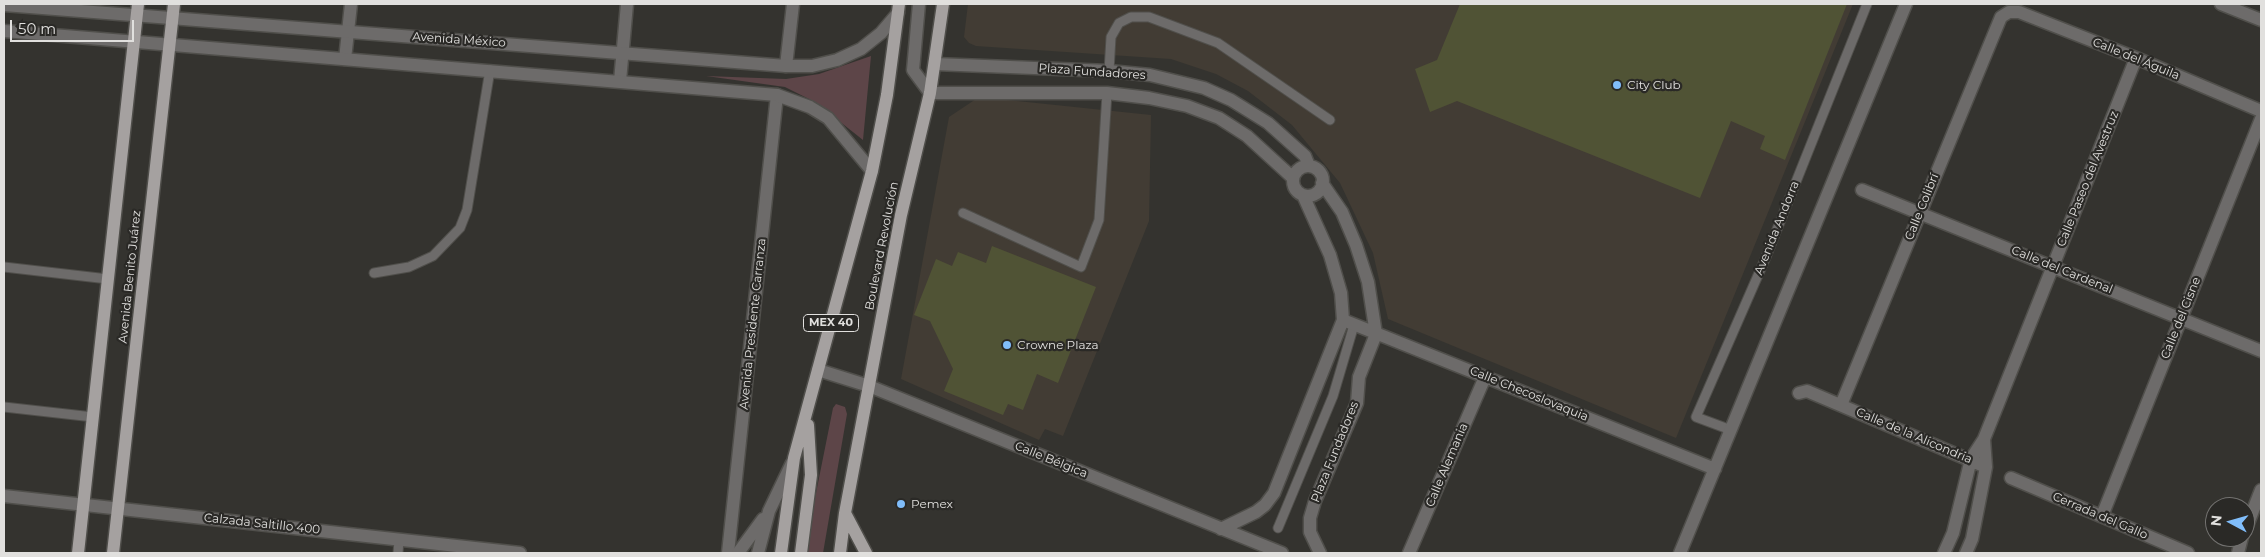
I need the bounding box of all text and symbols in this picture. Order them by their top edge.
scale bar [12,10,136,42]
text: 50 m [18,19,56,38]
street label: Avenida México [412,30,506,50]
street label: Calle del Águila [2090,35,2182,83]
street label: Plaza Fundadores [1038,61,1146,83]
place label: City Club [1627,78,1681,92]
marker: City Club [1611,79,1623,91]
street label: Calle Paseo del Avestruz [2054,109,2122,249]
street label: Calle Colibrí [1902,172,1942,242]
street label: Avenida Andorra [1752,179,1802,277]
street label: Boulevard Revolución [862,180,902,312]
street label: Avenida Benito Juárez [116,210,144,344]
street label: Avenida Presidente Carranza [737,238,769,410]
street label: Calle del Cardenal [2009,243,2115,297]
street label: Calle del Cisne [2158,275,2204,361]
road number: MEX 40 [804,314,858,332]
place label: Crowne Plaza [1017,338,1099,352]
marker: Crowne Plaza [1001,339,1013,351]
street label: Calle Checoslovaquia [1468,364,1590,424]
street label: Plaza Fundadores [1308,399,1362,505]
street label: Calle de la Alicondria [1854,405,1974,467]
street label: Calle Alemania [1423,421,1471,509]
street label: Calle Bélgica [1013,439,1089,481]
street label: Cerrada del Gallo [2050,489,2150,543]
place label: Pemex [911,497,953,511]
north arrow [2205,497,2255,547]
marker: Pemex [895,498,907,510]
street label: Calzada Saltillo 400 [203,511,321,537]
text: N [2207,514,2226,527]

